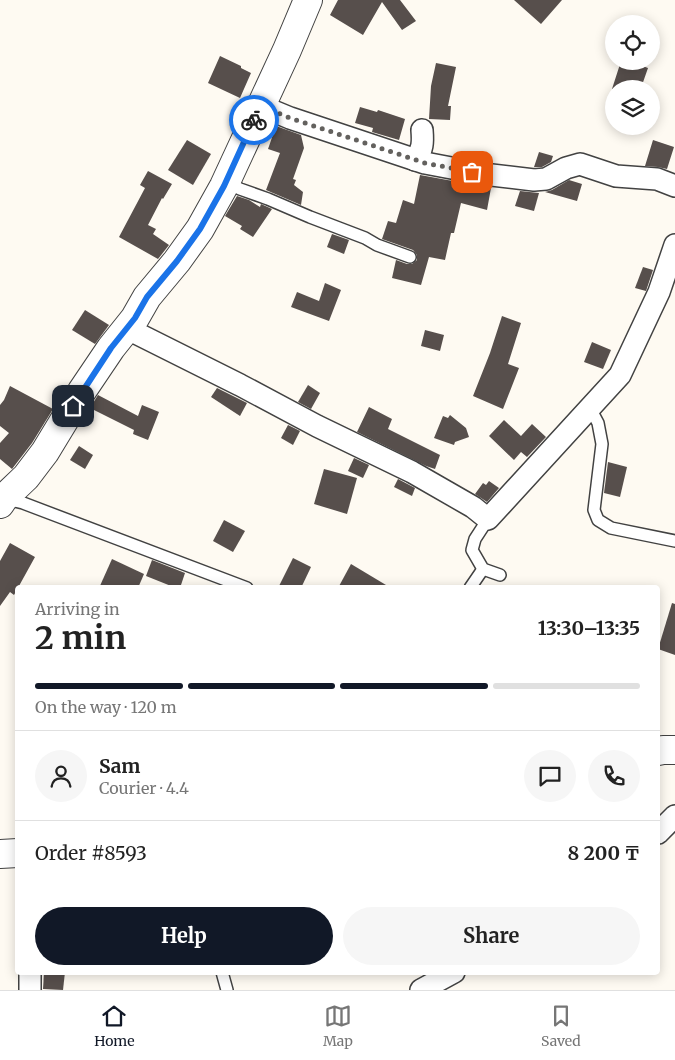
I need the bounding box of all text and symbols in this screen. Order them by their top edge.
map controls [605,15,660,135]
button: locate [605,15,660,70]
button: layers [605,80,660,135]
courier [229,95,279,145]
icon: bike [240,106,268,134]
pin [451,151,493,193]
icon: bag [458,158,486,186]
pin [52,385,94,427]
icon: home [59,392,87,420]
text: Arriving in [35,599,120,619]
text: 13:30–13:35 [538,616,640,640]
text: 2 min [35,618,126,658]
text: On the way · 120 m [35,697,177,717]
button: person [35,750,87,802]
button: chat [524,750,576,802]
button: phone [588,750,640,802]
text: Sam [99,754,140,778]
text: Courier · 4.4 [99,778,189,798]
text: Order #8593 [35,841,147,865]
text: 8 200 ₸ [568,841,640,865]
button: Help [35,907,333,965]
button: Share [343,907,640,965]
tab: Home [94,1002,135,1050]
tab: Map [323,1002,353,1050]
tab: Saved [541,1002,581,1050]

